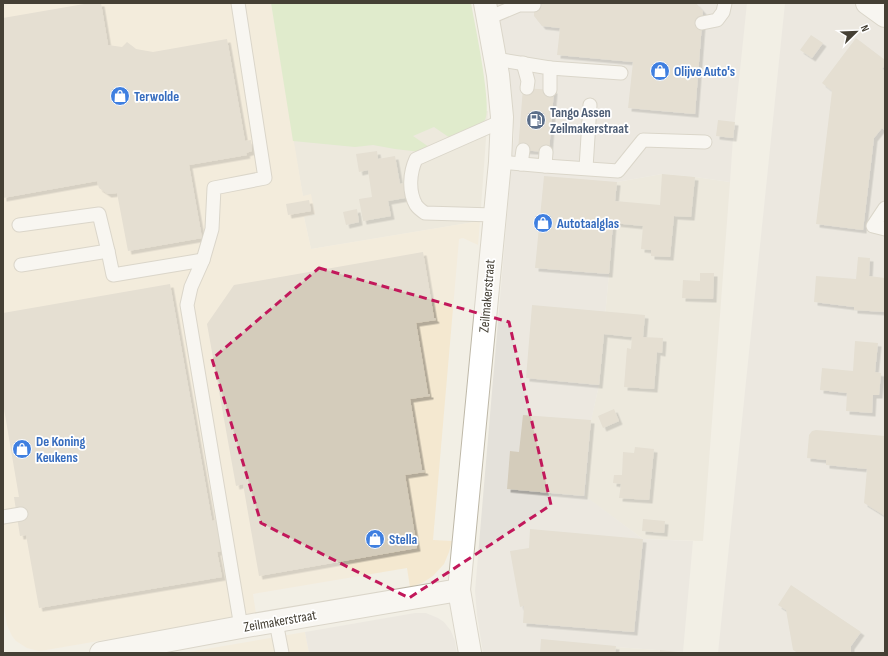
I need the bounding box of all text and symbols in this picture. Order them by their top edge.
north arrow [836,12,876,52]
text: N [858,23,872,34]
shop icon: Olijve Auto's [649,60,671,82]
place label: Olijve Auto's [674,63,735,80]
shop icon: Terwolde [109,85,131,107]
place label: Terwolde [134,88,179,105]
place label: Tango Assen Zeilmakerstraat [550,104,629,137]
fuel station icon: Tango Assen Zeilmakerstraat [525,109,547,131]
shop icon: Autotaalglas [532,212,554,234]
place label: Autotaalglas [556,215,619,232]
street label: Zeilmakerstraat [475,259,499,333]
place label: De Koning Keukens [36,433,85,466]
shop icon: De Koning Keukens [11,438,33,460]
shop icon: Stella [364,528,386,550]
place label: Stella [389,531,418,548]
street label: Zeilmakerstraat [242,606,318,636]

